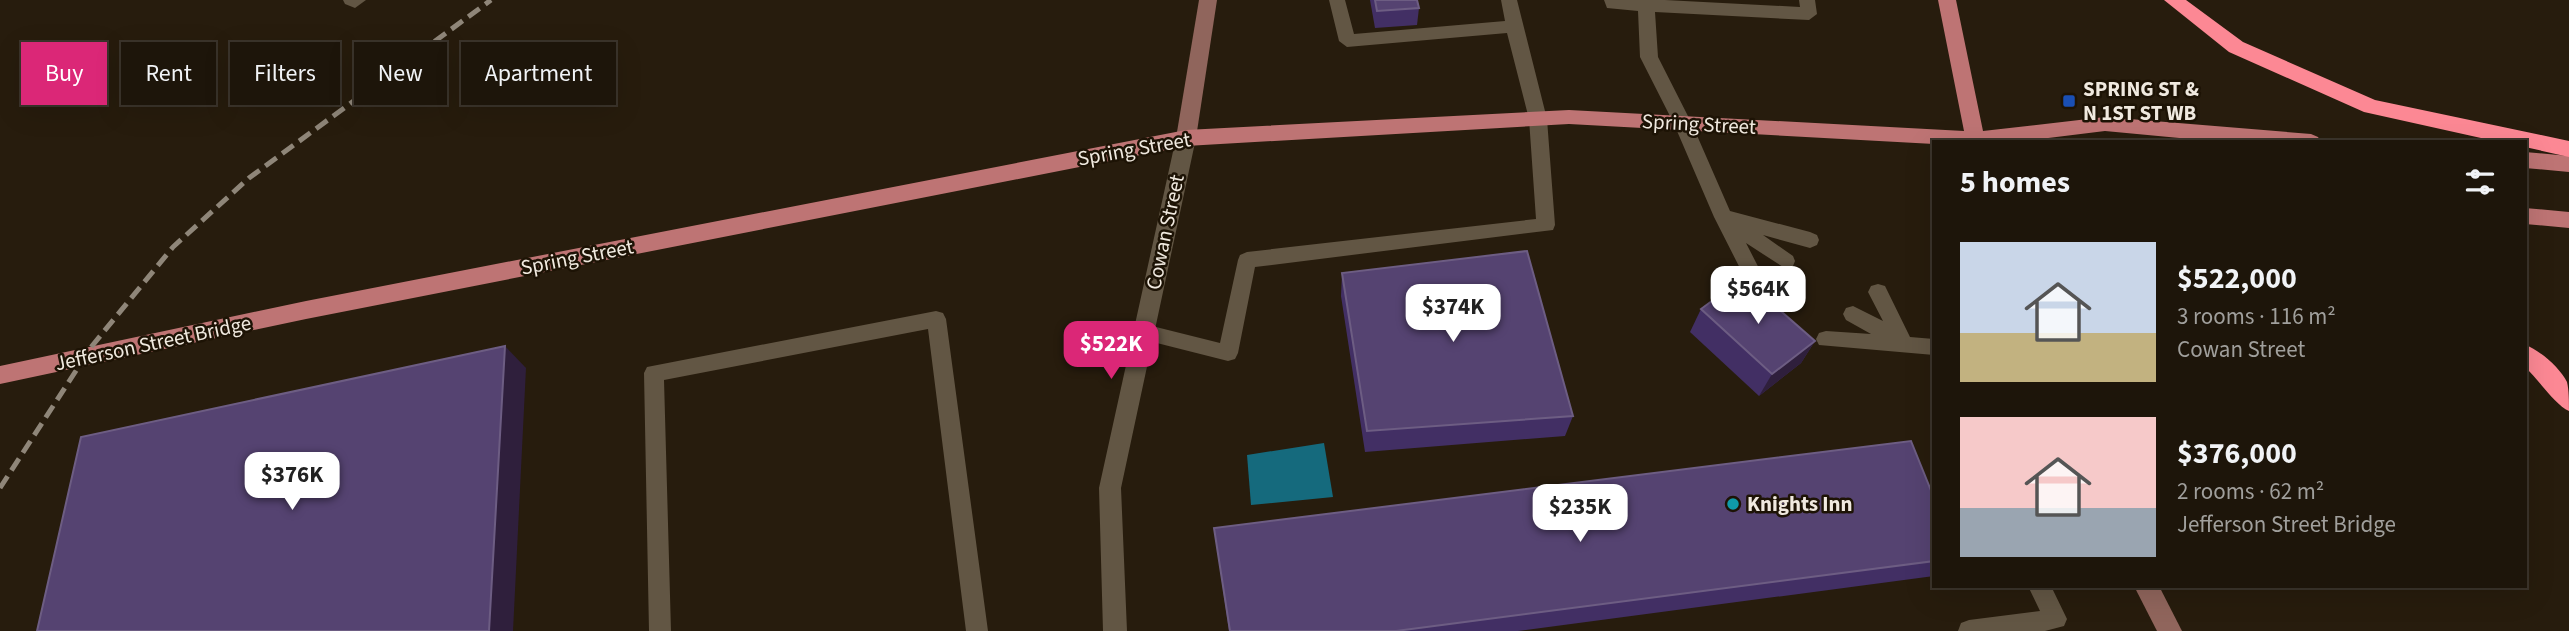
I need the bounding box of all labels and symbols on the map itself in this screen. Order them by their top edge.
place label: SPRING ST & N 1ST ST WB [2083,74,2199,128]
marker: SPRING ST & N 1ST ST WB [2061,93,2077,109]
street label: Spring Street [1641,106,1757,142]
street label: Spring Street [1075,124,1193,174]
street label: Cowan Street [1138,172,1192,292]
street label: Spring Street [518,231,636,283]
pin: $564K [1709,266,1807,326]
pin: $374K [1404,284,1502,344]
street label: Jefferson Street Bridge [52,308,254,378]
pin: $522K [1062,322,1160,381]
pin: $376K [243,452,341,512]
pin: $235K [1531,484,1629,544]
place label: Knights Inn [1747,489,1853,519]
marker: Knights Inn [1725,496,1741,512]

